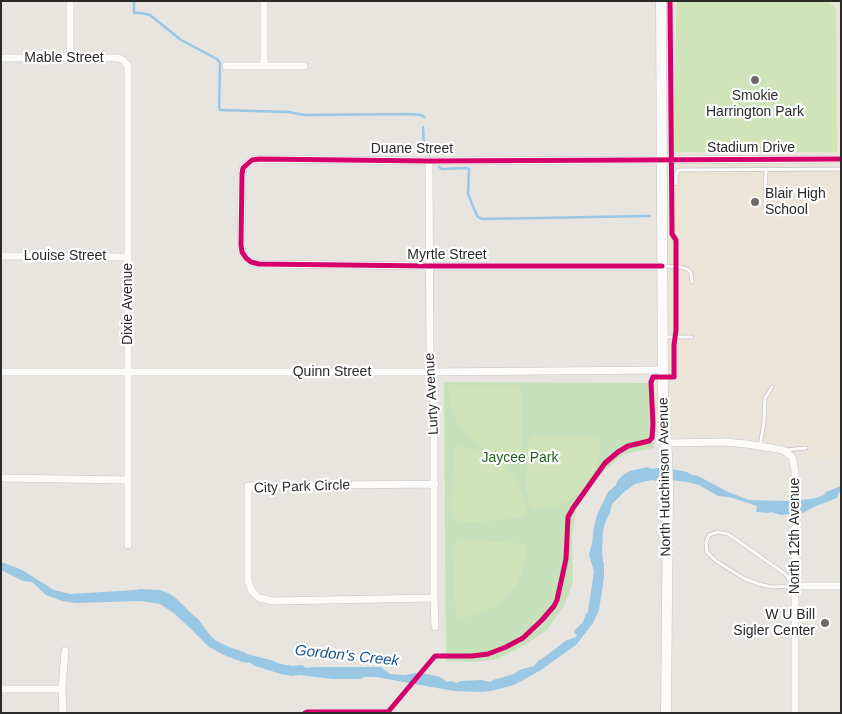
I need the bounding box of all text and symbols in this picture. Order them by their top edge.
street label: Mable Street [24,50,104,66]
marker: Smokie Harrington Park [749,74,761,86]
place label: Smokie Harrington Park [706,88,804,120]
street label: Stadium Drive [707,140,795,156]
street label: Duane Street [371,141,453,157]
place label: Blair High School [765,186,826,218]
marker: Blair High School [749,196,761,208]
street label: Myrtle Street [407,247,487,263]
street label: Louise Street [24,248,106,264]
street label: Dixie Avenue [120,263,136,345]
street label: Lurty Avenue [421,352,443,436]
street label: Quinn Street [293,364,371,380]
street label: North Hutchinson Avenue [655,397,675,557]
park label: Jaycee Park [481,450,559,466]
street label: City Park Circle [254,477,350,497]
street label: North 12th Avenue [787,478,803,594]
place label: W U Bill Sigler Center [733,607,815,640]
marker: W U Bill Sigler Center [819,617,831,629]
water label: Gordon's Creek [294,642,400,670]

